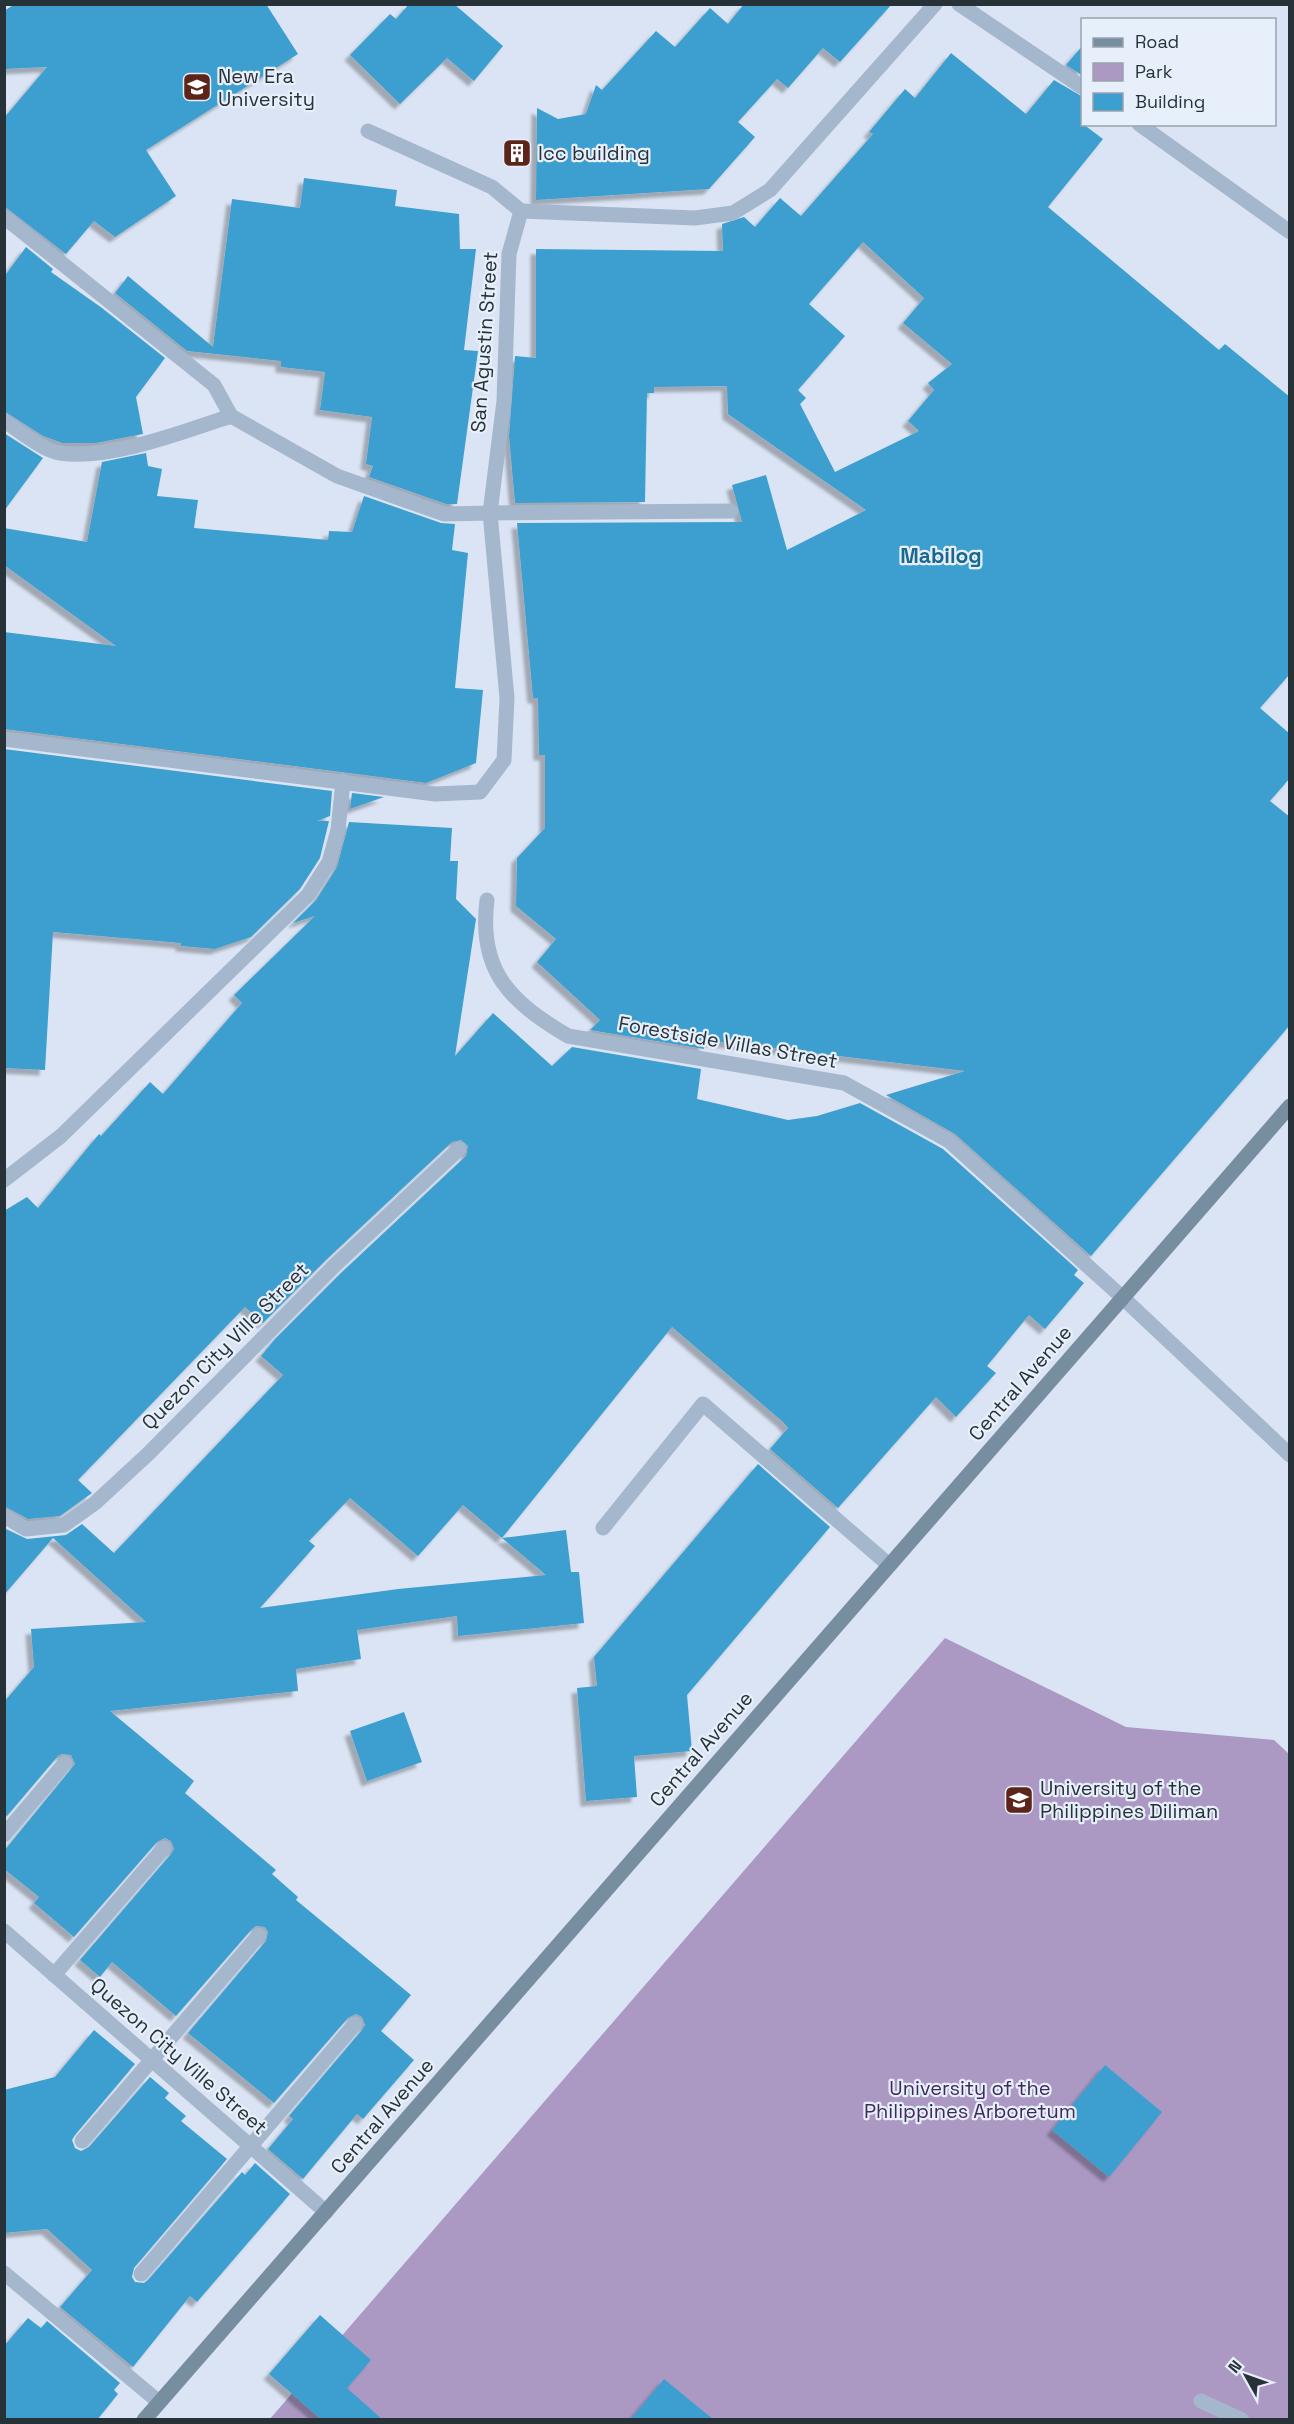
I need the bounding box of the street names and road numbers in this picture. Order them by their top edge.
street label: San Agustin Street [465,251,503,433]
street label: Forestside Villas Street [616,1010,840,1074]
street label: Quezon City Ville Street [136,1257,314,1435]
street label: Central Avenue [963,1320,1077,1446]
street label: Central Avenue [644,1686,758,1812]
street label: Quezon City Ville Street [85,1972,273,2140]
street label: Central Avenue [325,2053,439,2179]

